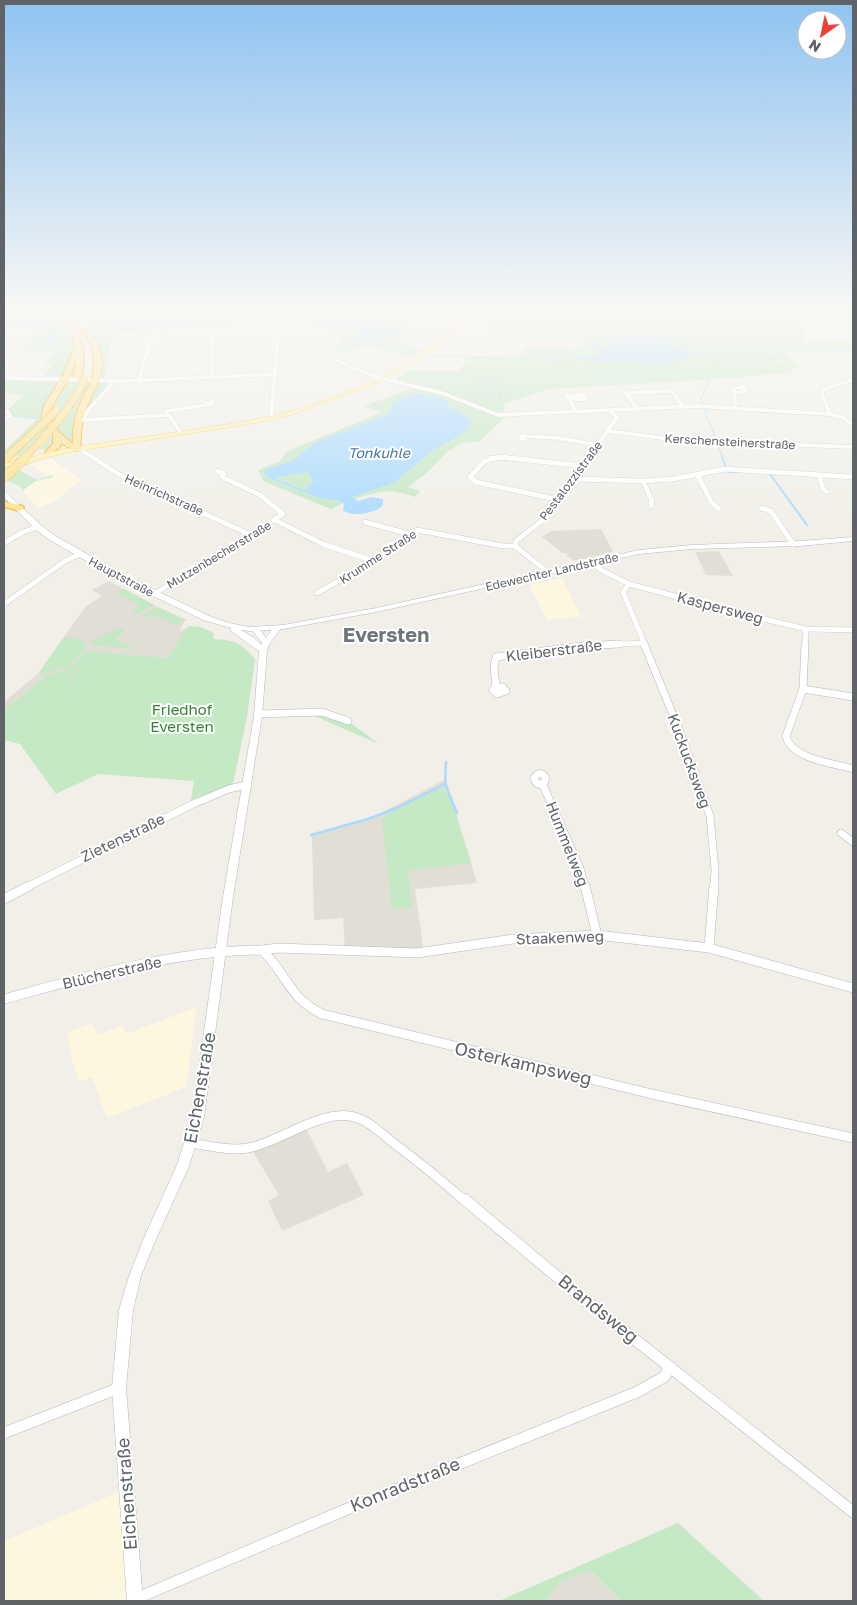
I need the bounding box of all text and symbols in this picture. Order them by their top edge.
north arrow [797,10,847,60]
text: N [806,36,824,56]
street label: Kerschensteinerstraße [664,431,796,452]
street label: Pestalozzistraße [536,438,605,523]
water label: Tonkuhle [348,444,411,461]
street label: Heinrichstraße [122,470,206,519]
street label: Mutzenbecherstraße [164,517,274,592]
street label: Krumme Straße [336,526,419,587]
street label: Edewechter Landstraße [484,549,620,594]
street label: Hauptstraße [86,553,156,600]
street label: Kaspersweg [675,587,765,627]
district label: Eversten [343,622,429,646]
street label: Kleiberstraße [505,635,603,665]
park label: Friedhof Eversten [150,700,214,735]
street label: Kuckucksweg [664,711,715,810]
street label: Hummelweg [543,798,593,889]
street label: Zietenstraße [78,809,168,865]
street label: Staakenweg [516,926,604,948]
street label: Blücherstraße [60,952,163,992]
street label: Eichenstraße [178,1030,220,1145]
street label: Osterkampsweg [452,1037,594,1090]
street label: Brandsweg [554,1269,643,1347]
street label: Eichenstraße [111,1437,141,1551]
street label: Konradstraße [346,1452,463,1516]

